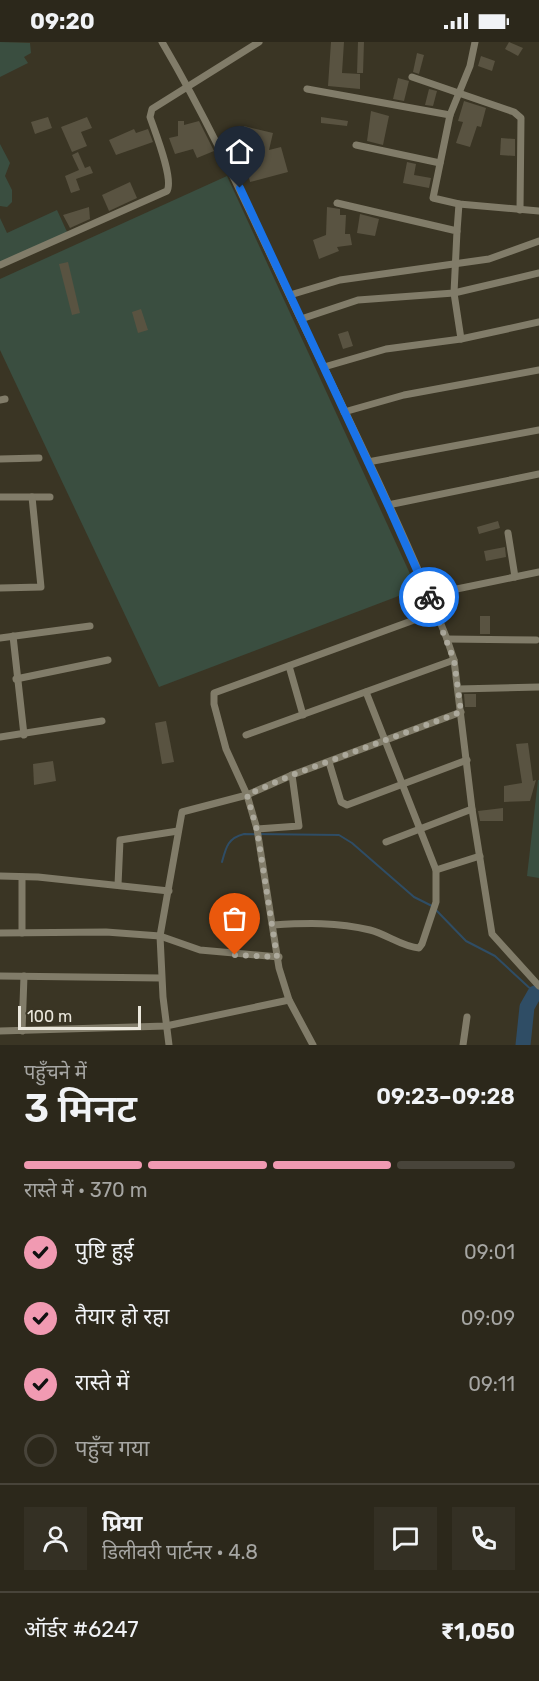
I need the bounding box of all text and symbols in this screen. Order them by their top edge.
text: 09:20 [30,8,95,35]
pin [214,126,265,188]
icon: home [223,135,256,168]
courier [399,567,459,627]
icon: bike [413,581,446,614]
pin [209,893,260,955]
icon: bag [218,902,251,935]
scale bar [18,1003,141,1031]
text: 100 m [27,1007,72,1026]
text: पहुँचने में [24,1060,87,1084]
text: 09:23–09:28 [376,1083,515,1110]
text: 3 मिनट [24,1086,137,1132]
text: रास्ते में · 370 m [24,1178,147,1202]
icon: check [24,1236,57,1269]
text: पुष्टि हुई [75,1237,134,1264]
text: 09:01 [464,1240,515,1264]
icon: check [24,1302,57,1335]
text: तैयार हो रहा [75,1303,170,1330]
text: 09:09 [461,1306,515,1330]
icon: check [24,1368,57,1401]
text: रास्ते में [75,1369,129,1396]
text: 09:11 [468,1372,515,1396]
text: पहुँच गया [75,1435,149,1462]
button: person [24,1507,87,1570]
button: chat [374,1507,437,1570]
button: phone [452,1507,515,1570]
text: प्रिया [102,1510,142,1537]
text: डिलीवरी पार्टनर · 4.8 [102,1540,258,1564]
text: ऑर्डर #6247 [24,1616,139,1643]
text: ₹1,050 [441,1618,515,1645]

